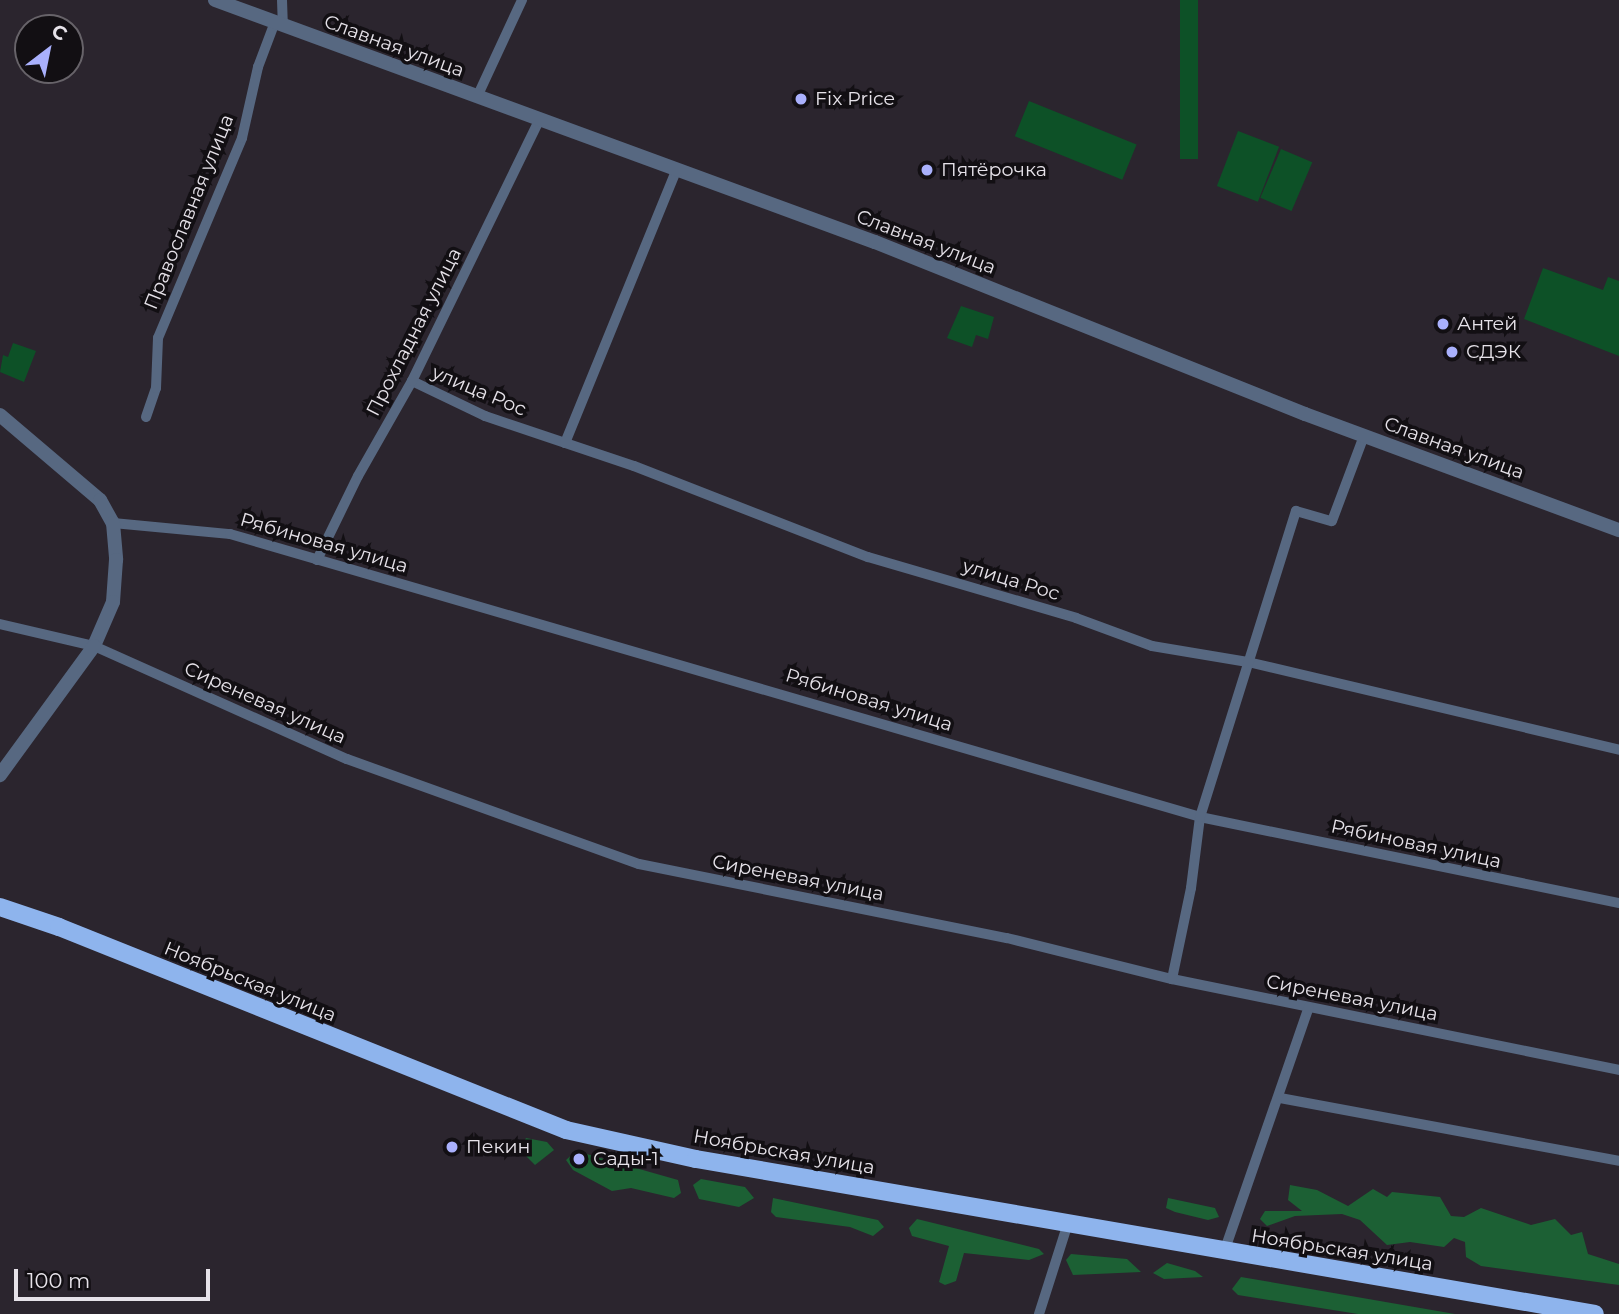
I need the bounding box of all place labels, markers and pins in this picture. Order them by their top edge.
place label: Fix Price [815,88,895,110]
marker: Fix Price [793,91,809,107]
place label: Пятёрочка [941,159,1047,181]
marker: Пятёрочка [919,162,935,178]
place label: Антей [1457,313,1517,335]
marker: Антей [1435,316,1451,332]
place label: СДЭК [1466,341,1521,363]
marker: СДЭК [1444,344,1460,360]
place label: Пекин [466,1136,530,1158]
marker: Пекин [444,1139,460,1155]
place label: Сады-1 [593,1148,659,1170]
marker: Сады-1 [571,1151,587,1167]

